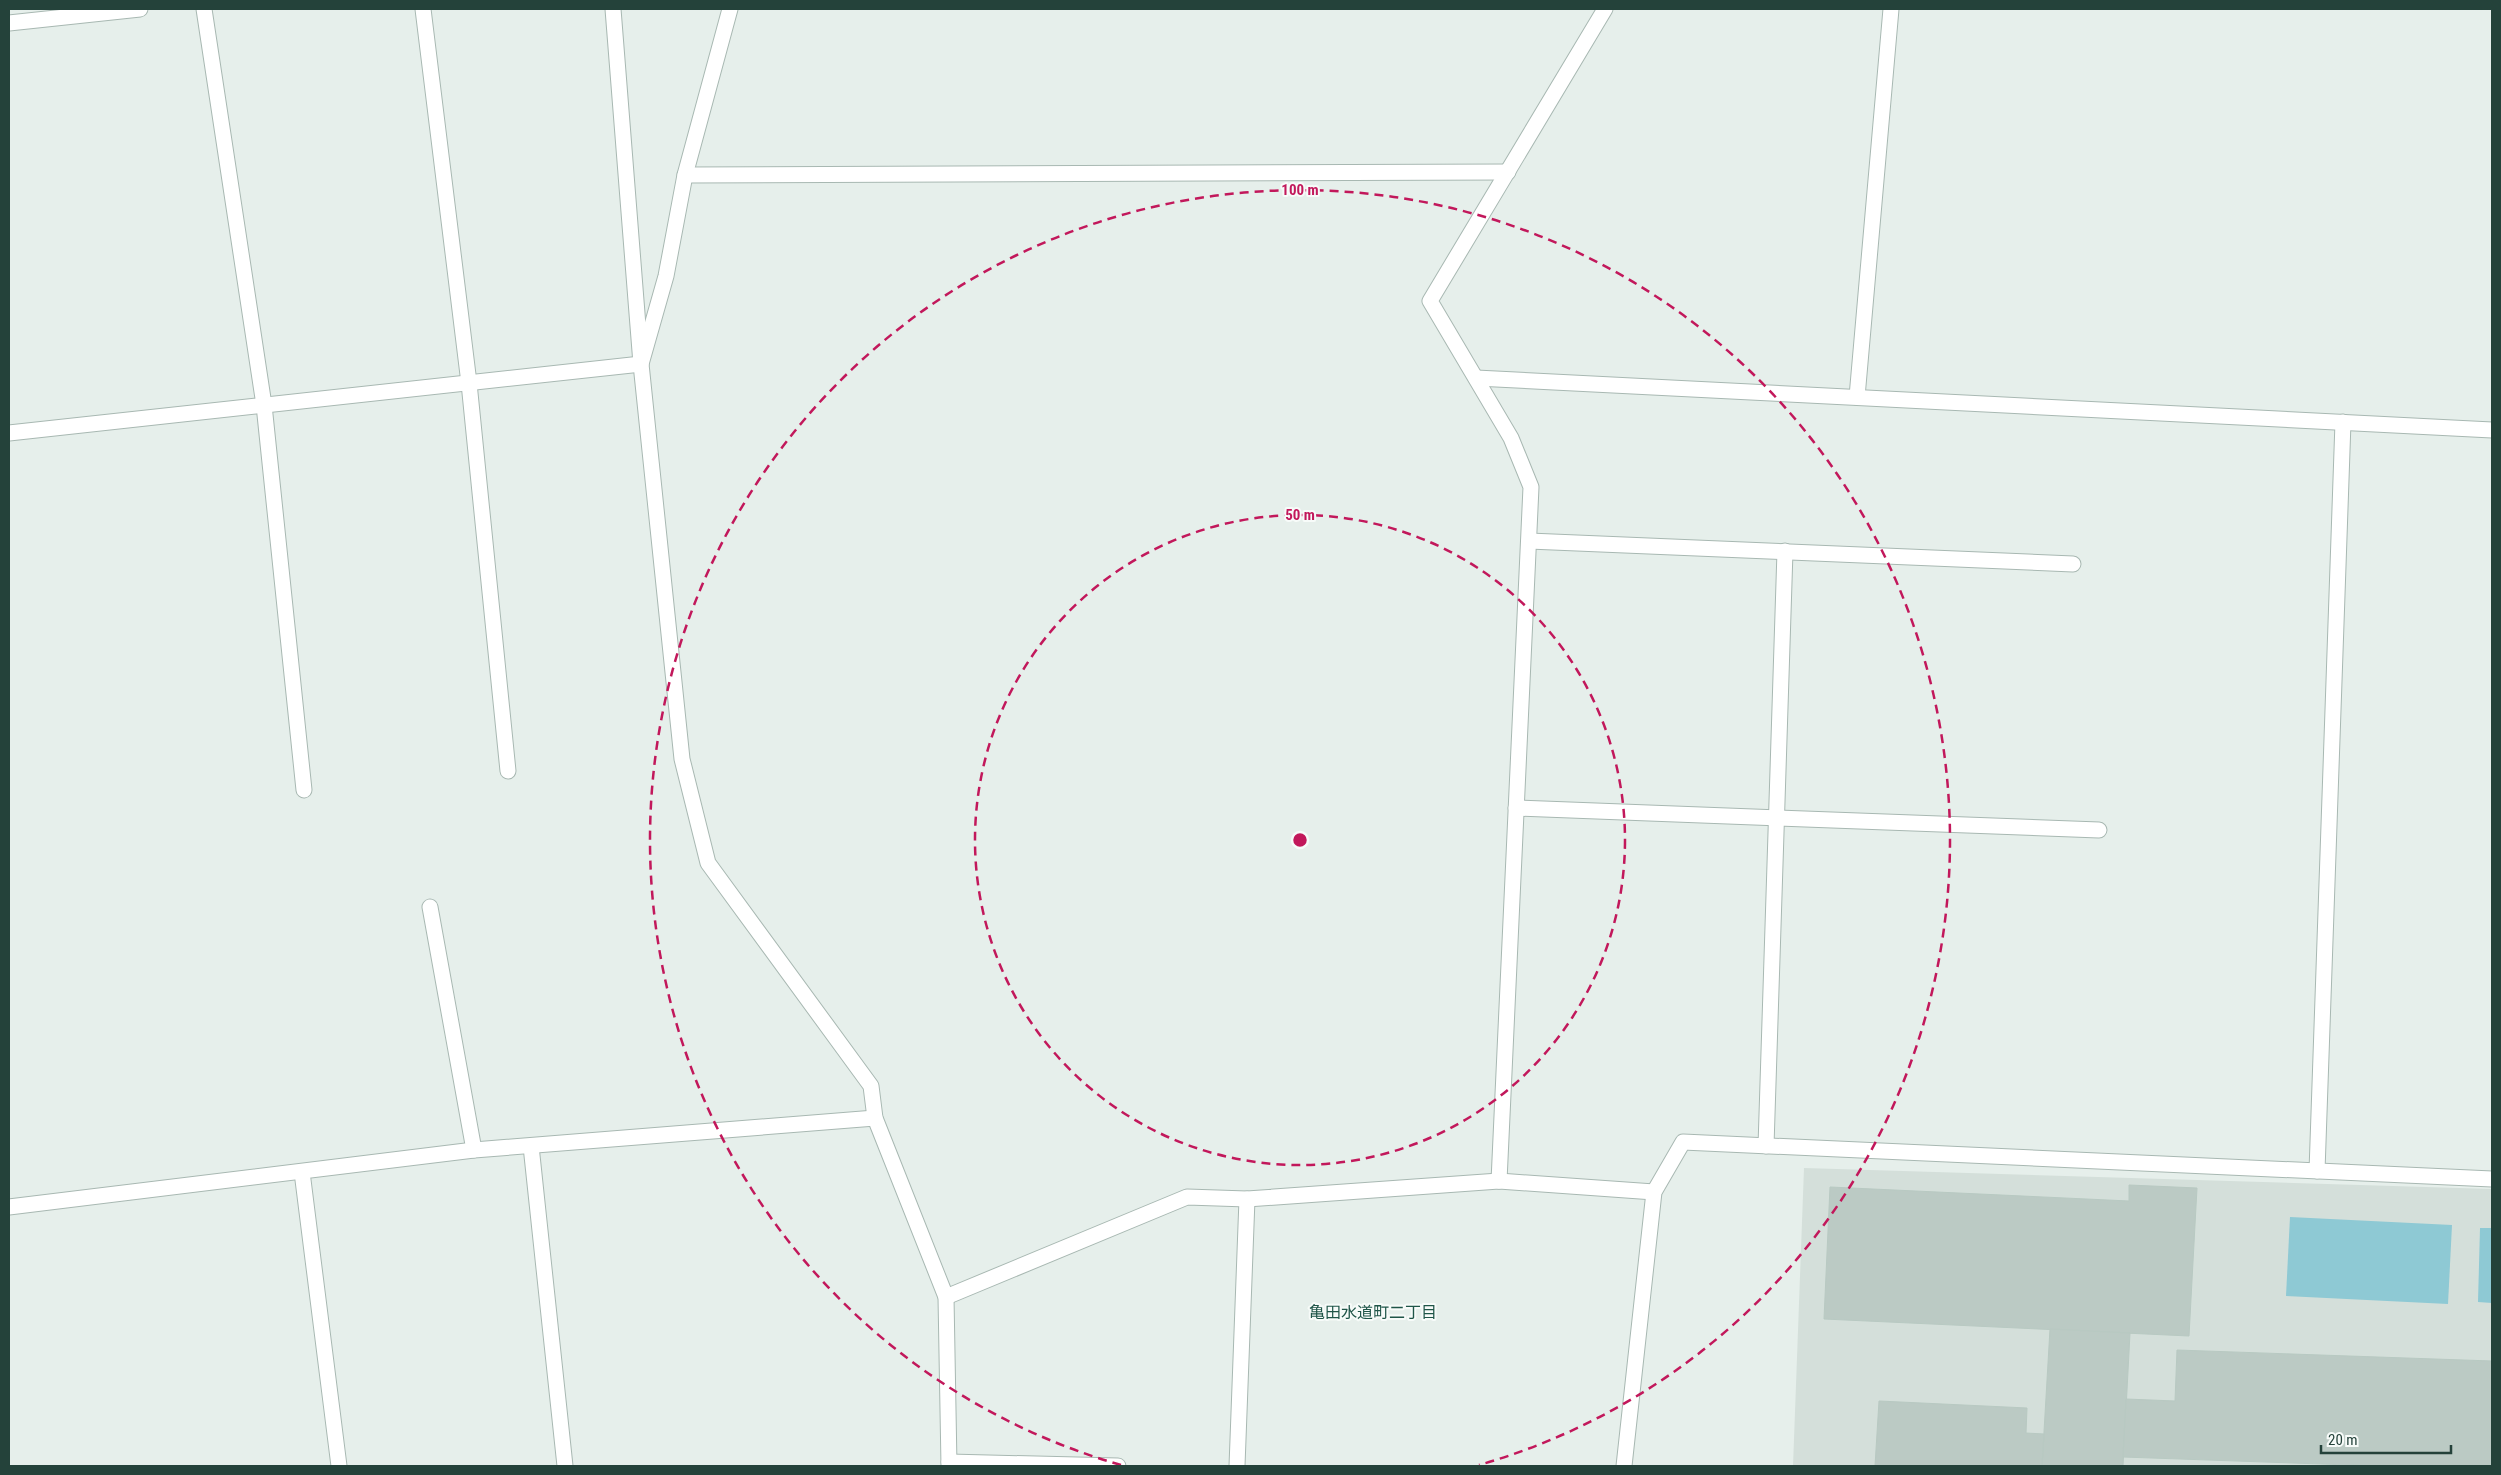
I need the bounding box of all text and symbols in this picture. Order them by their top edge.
text: 100 m [1281,181,1319,199]
text: 50 m [1285,506,1315,524]
centre of rings [1291,831,1309,849]
district label: 亀田水道町二丁目 [1309,1303,1437,1322]
scale bar [2321,1422,2451,1454]
text: 20 m [2328,1431,2358,1449]

